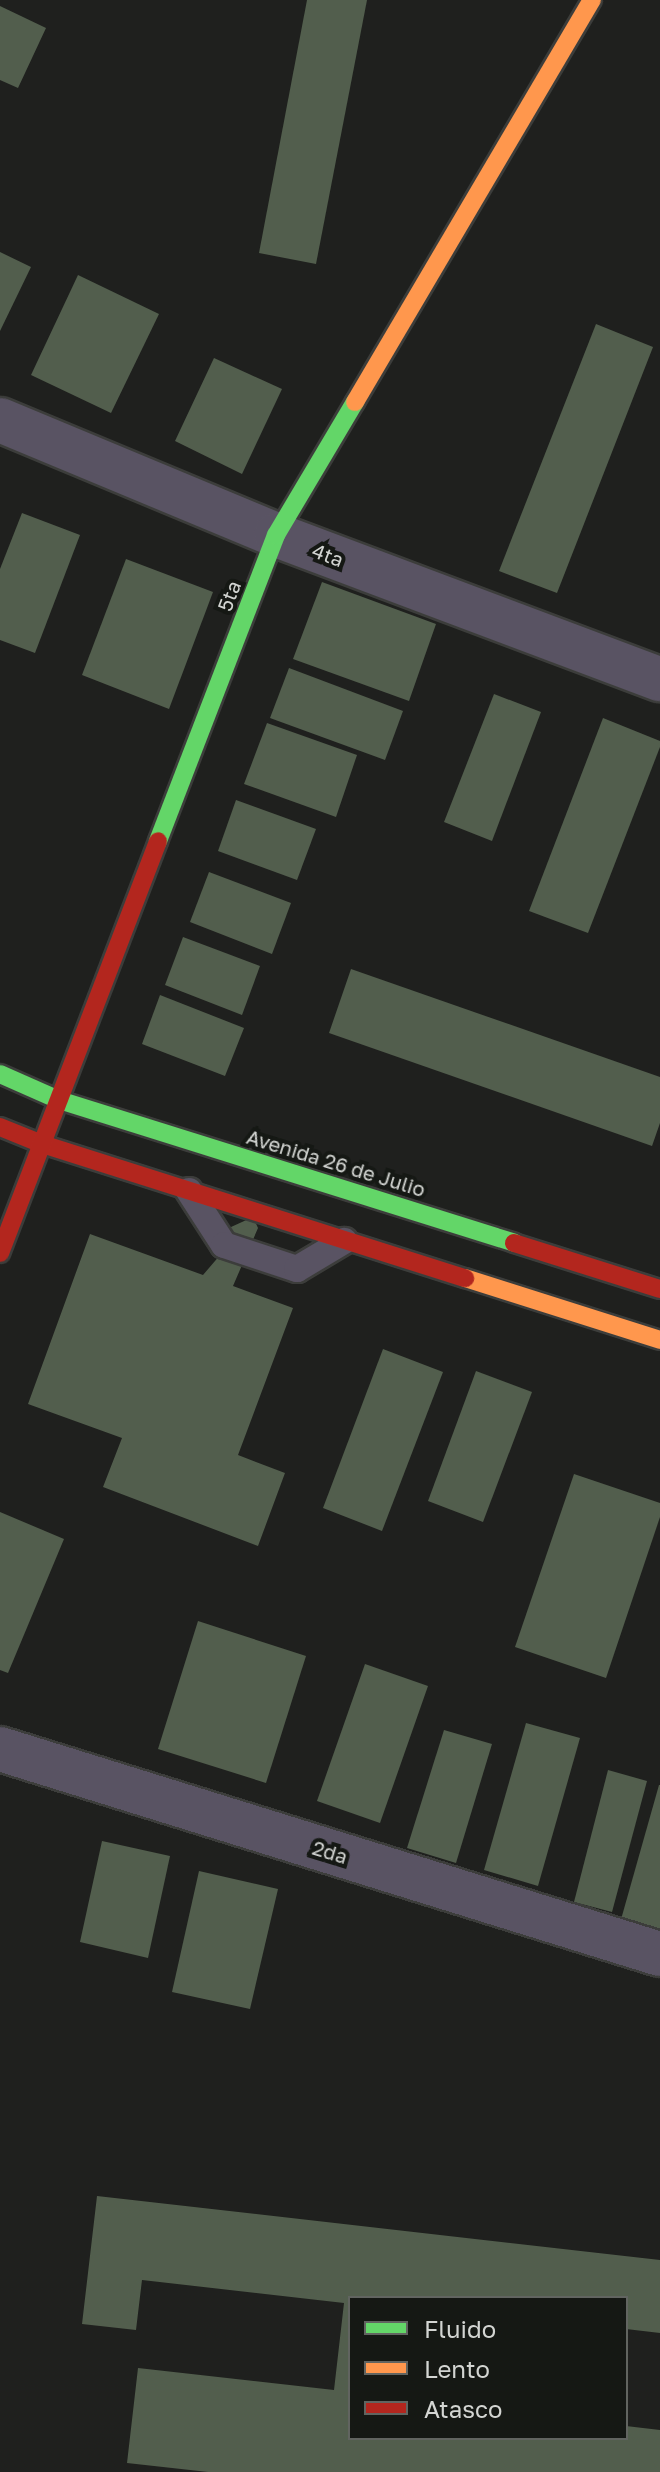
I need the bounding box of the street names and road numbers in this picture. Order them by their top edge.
street label: 4ta [309,538,347,572]
street label: 5ta [212,577,246,615]
street label: Avenida 26 de Julio [244,1124,428,1202]
street label: 2da [310,1835,350,1869]

